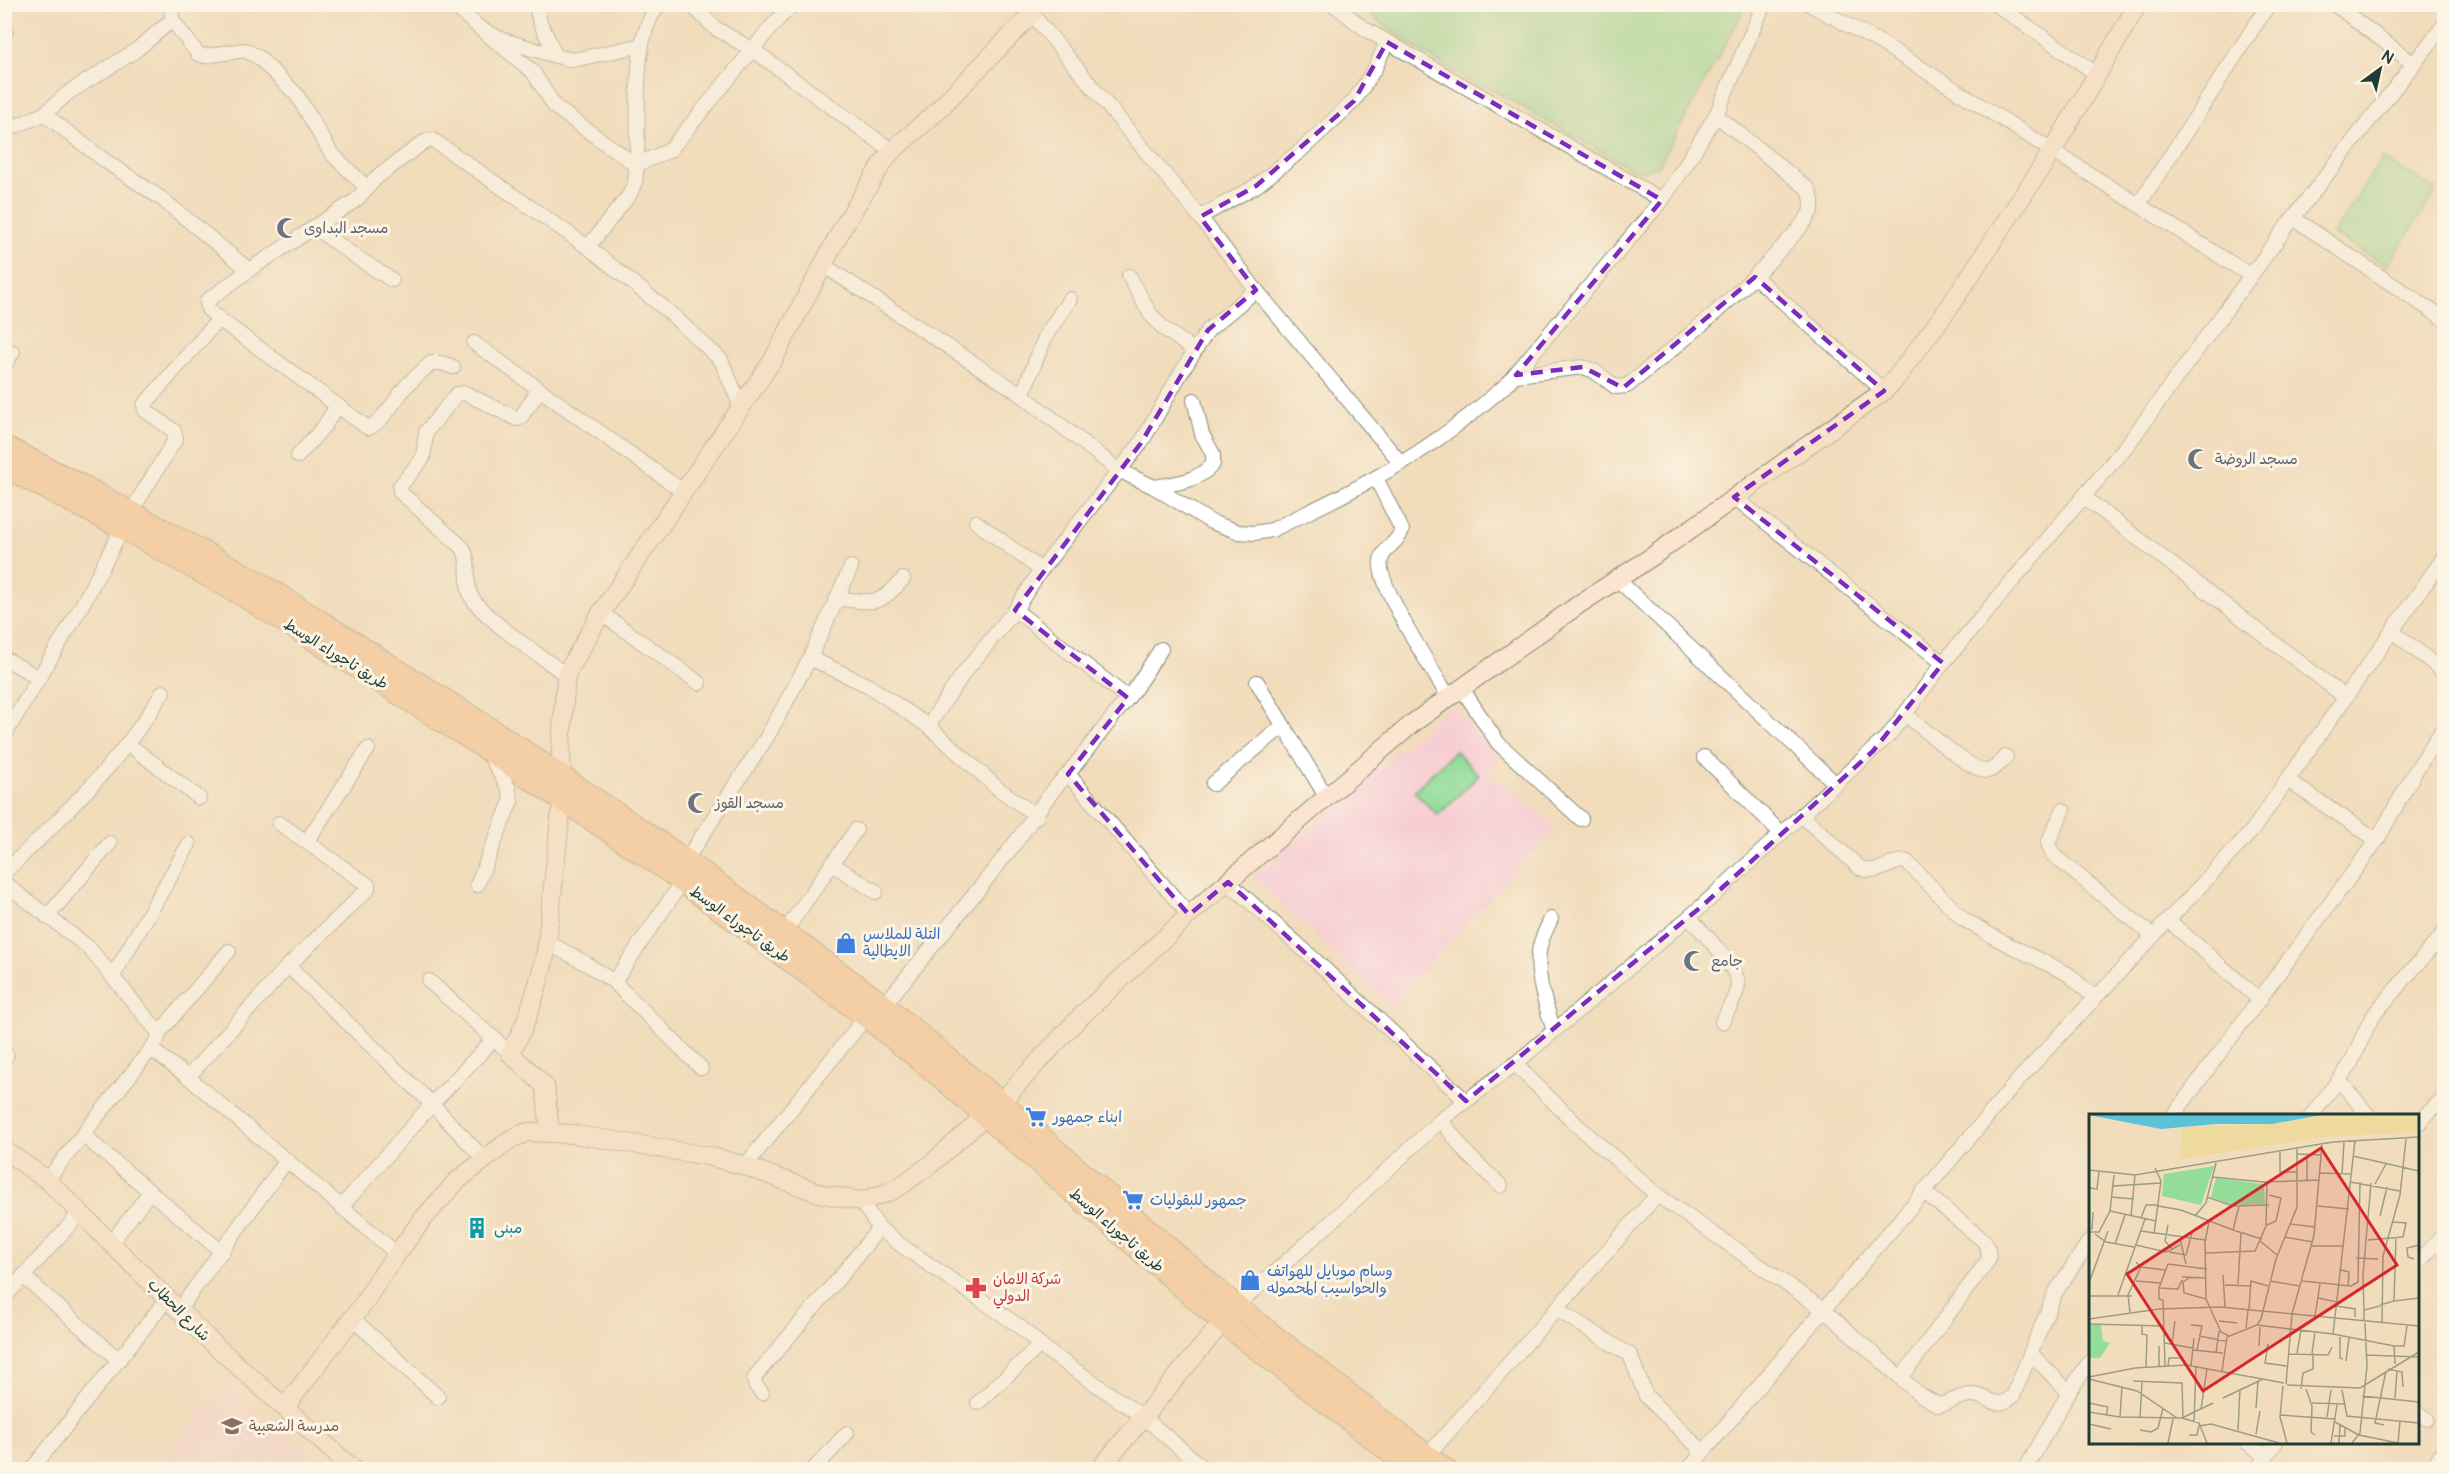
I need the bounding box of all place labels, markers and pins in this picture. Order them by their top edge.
mosque icon: مسجد البداوى [275,216,299,240]
place label: مسجد البداوى [304,219,388,238]
mosque icon: مسجد الروضة [2186,447,2210,471]
place label: مسجد الروضة [2215,450,2298,469]
mosque icon: مسجد القوز [686,791,710,815]
place label: مسجد القوز [714,794,784,813]
place label: التلة للملابس الايطالية [863,925,940,961]
shop icon: التلة للملابس الايطالية [834,931,858,955]
mosque icon: جامع [1682,949,1706,973]
place label: جامع [1711,952,1743,972]
supermarket icon: ابناء جمهور [1024,1105,1048,1129]
place label: ابناء جمهور [1052,1108,1122,1127]
supermarket icon: جمهور للبقوليات [1121,1188,1145,1212]
place label: جمهور للبقوليات [1150,1191,1247,1210]
building icon: مبنى [465,1216,489,1240]
place label: مبنى [494,1219,522,1238]
place label: وسام موبايل للهواتف والحواسيب المحموله [1267,1262,1393,1298]
shop icon: وسام موبايل للهواتف والحواسيب المحموله [1238,1268,1262,1292]
place label: شركة الامان الدولي [993,1270,1061,1309]
pharmacy icon: شركة الامان الدولي [964,1276,988,1300]
school or university icon: مدرسة الشعبية [220,1414,244,1438]
place label: مدرسة الشعبية [249,1417,339,1436]

